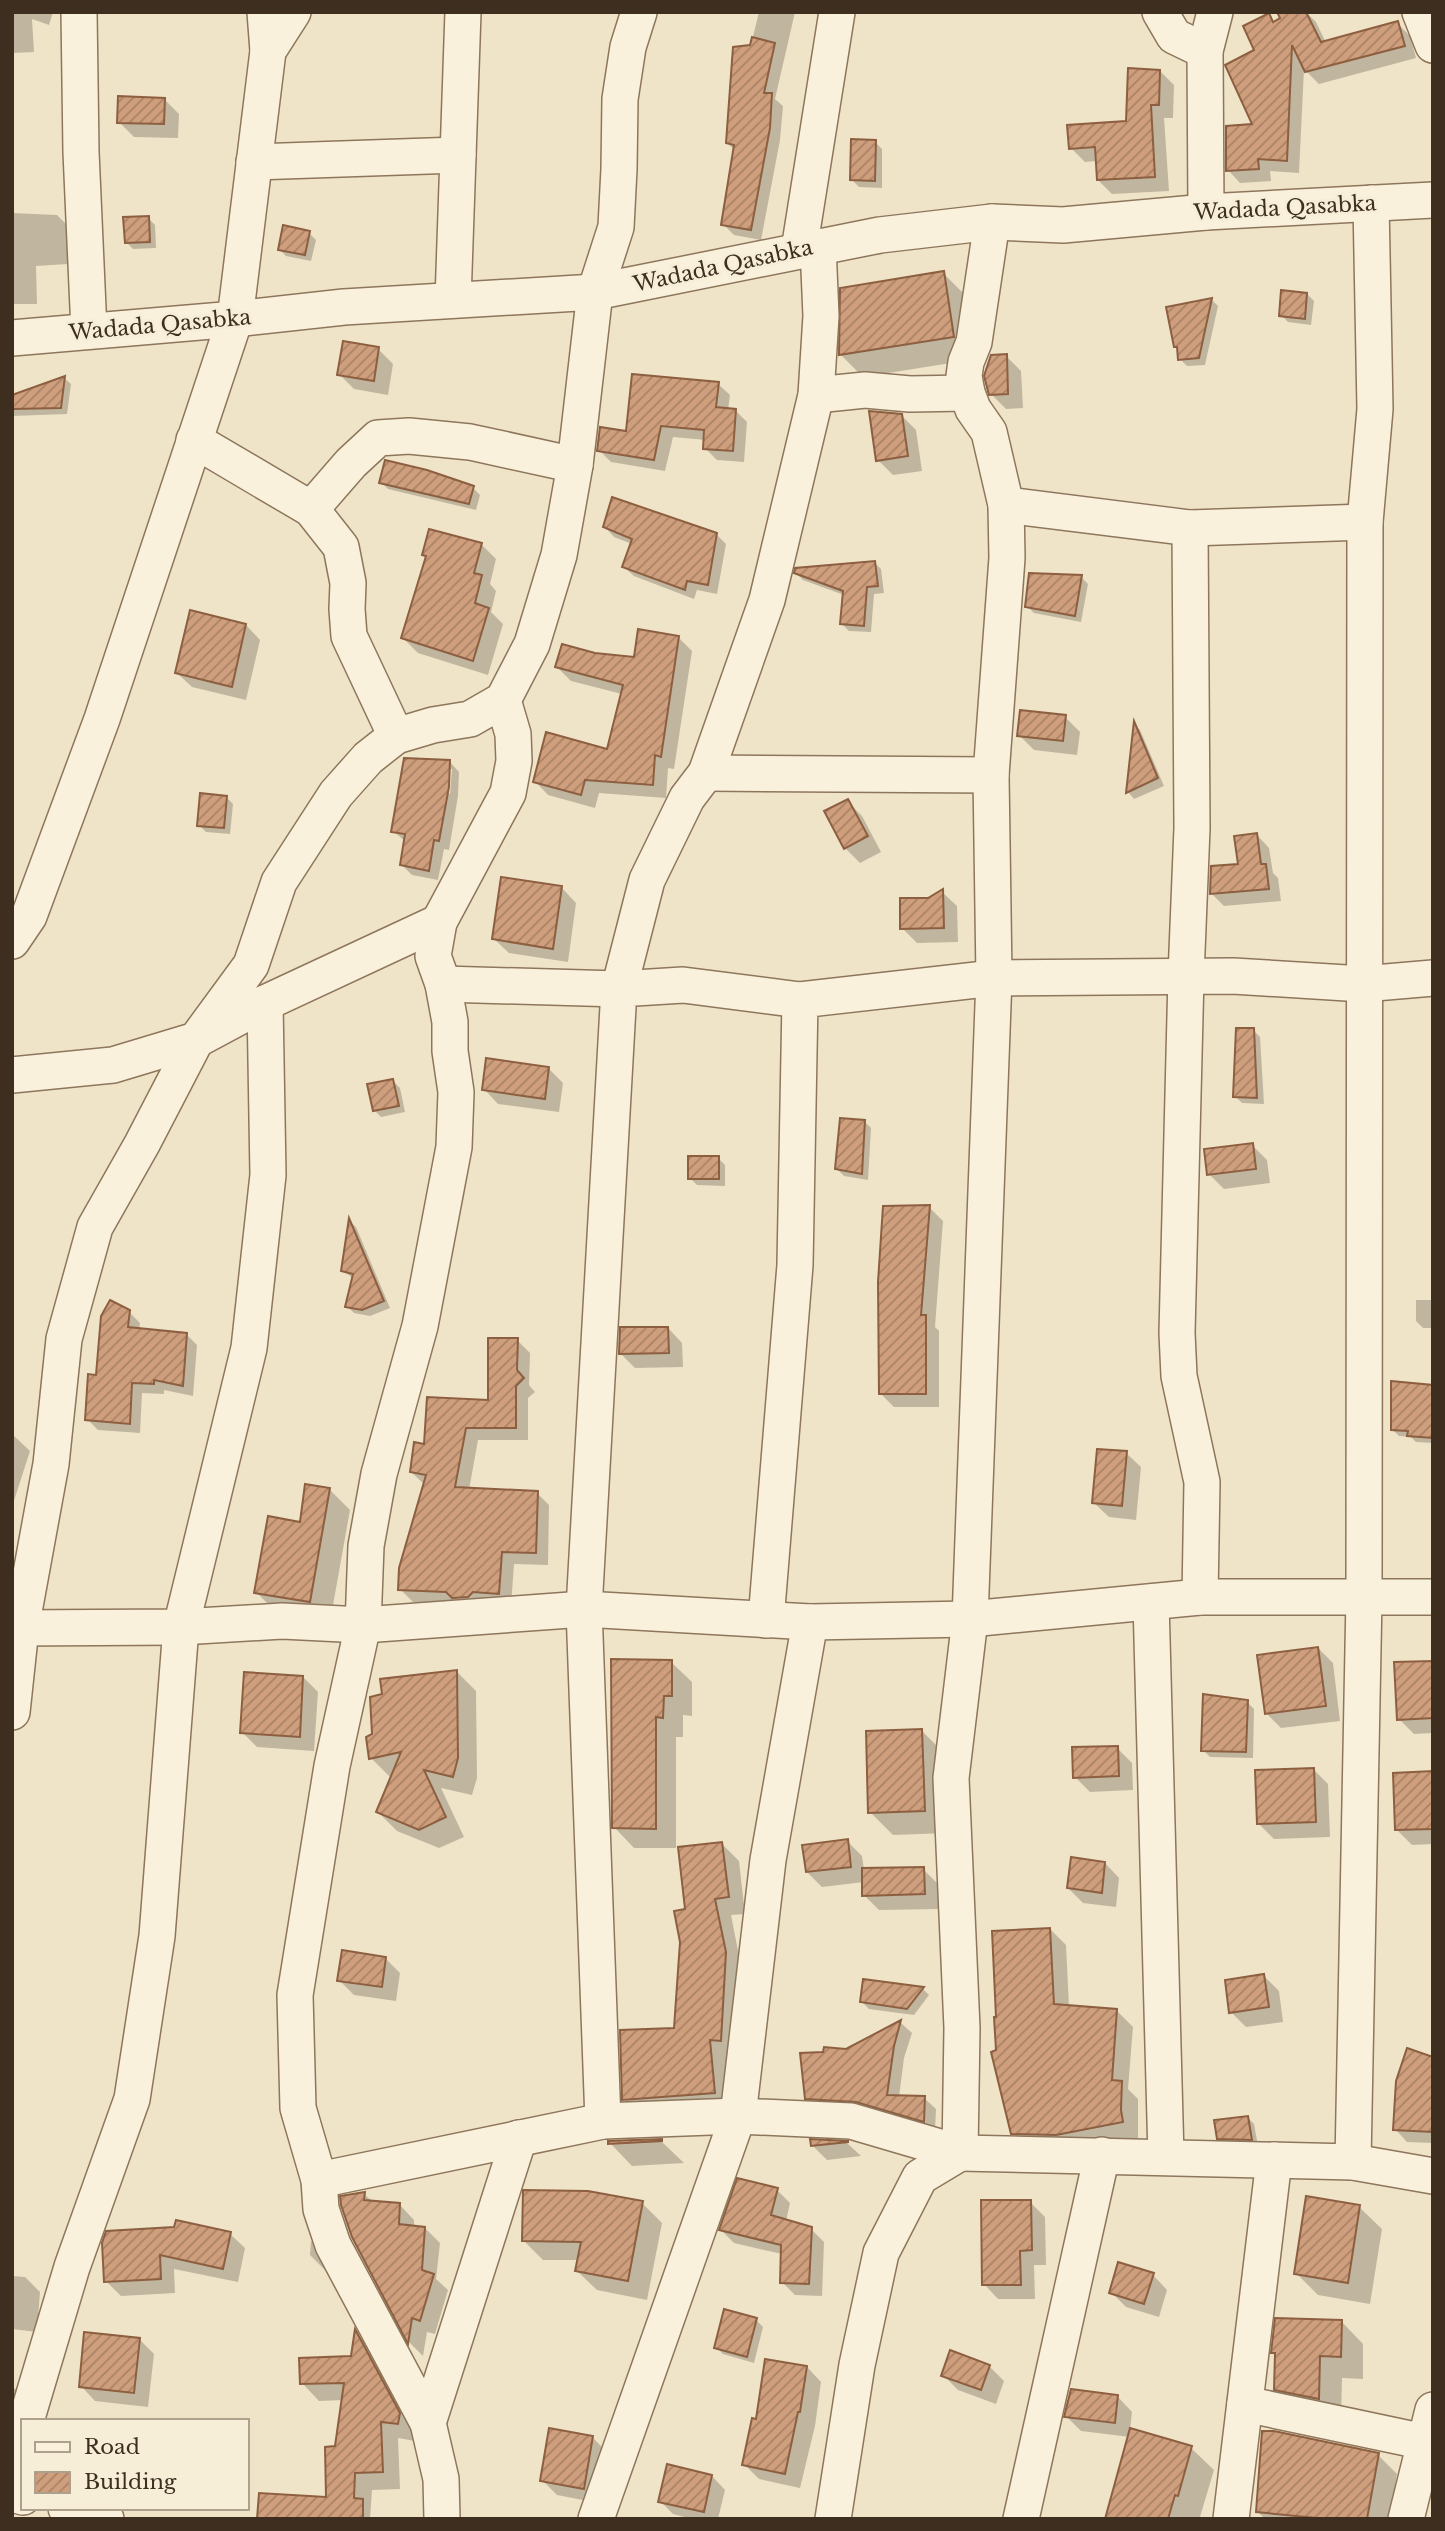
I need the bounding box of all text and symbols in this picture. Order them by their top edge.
street label: Wadada Qasabka [1192,190,1377,226]
street label: Wadada Qasabka [630,234,815,298]
street label: Wadada Qasabka [67,304,253,346]
legend [21,2419,248,2510]
text: Road [84,2434,140,2460]
text: Building [84,2469,177,2495]

